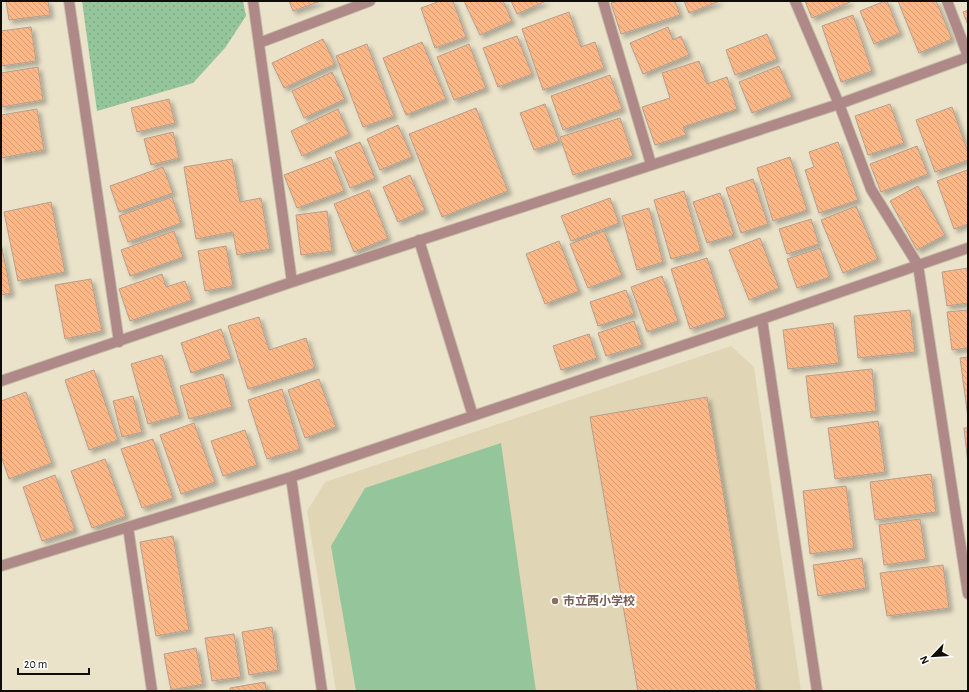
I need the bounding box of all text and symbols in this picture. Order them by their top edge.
place label: 市立西小学校 [563,594,635,607]
marker: 市立西小学校 [550,596,560,606]
north arrow [913,636,953,676]
scale bar [18,650,89,676]
text: N [918,654,931,666]
text: 20 m [24,658,47,670]

